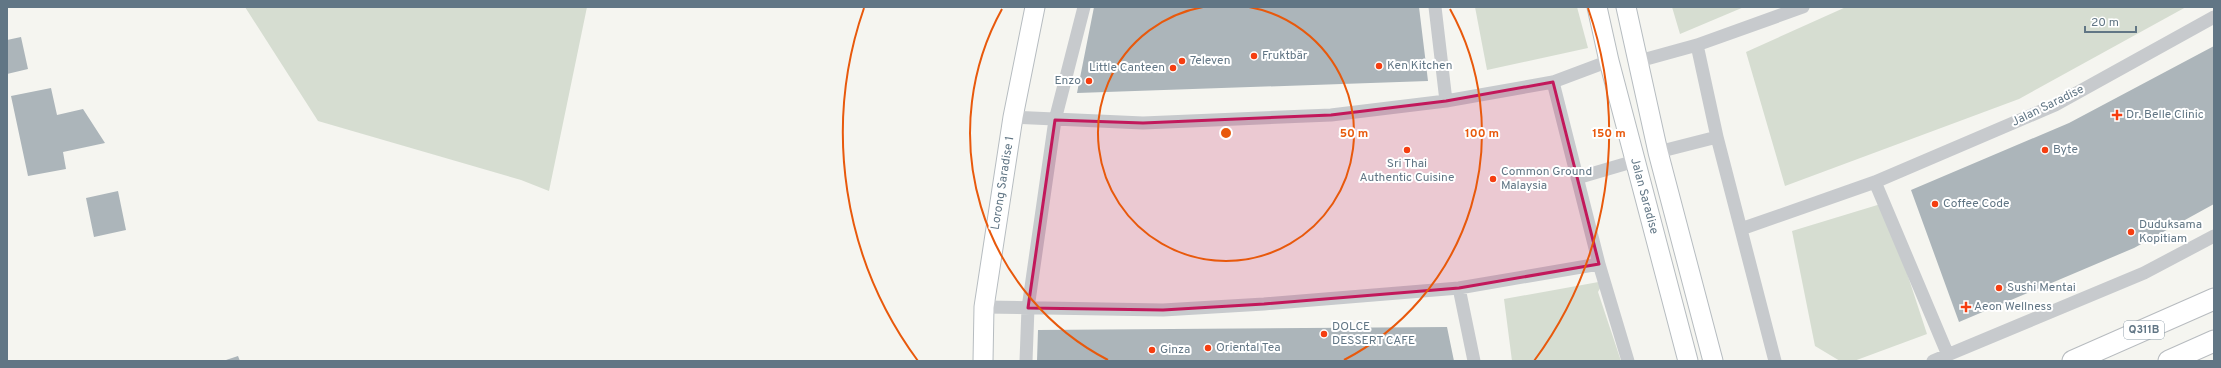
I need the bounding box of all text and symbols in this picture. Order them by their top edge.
scale bar [2085,8,2136,34]
text: 20 m [2091,15,2119,31]
place label: Fruktbär [1262,48,1308,64]
marker: Fruktbär [1249,51,1259,61]
place label: 7eleven [1190,53,1230,69]
marker: 7eleven [1177,56,1187,66]
place label: Ken Kitchen [1387,58,1452,74]
place label: Little Canteen [1089,60,1165,76]
marker: Ken Kitchen [1374,61,1384,71]
marker: Little Canteen [1168,63,1178,73]
place label: Enzo [1054,73,1081,89]
marker: Enzo [1084,76,1094,86]
street label: Jalan Saradise [2009,82,2087,130]
place label: Dr. Belle Clinic [2126,107,2204,123]
marker: Dr. Belle Clinic [2111,109,2123,121]
centre of rings [1219,126,1233,140]
text: 50 m [1340,126,1368,142]
text: 100 m [1465,126,1499,142]
text: 150 m [1592,126,1626,142]
street label: Lorong Saradise 1 [988,135,1018,231]
place label: Byte [2053,142,2078,158]
marker: Sri Thai Authentic Cuisine [1402,145,1412,155]
marker: Byte [2040,145,2050,155]
place label: Sri Thai Authentic Cuisine [1359,156,1455,186]
street label: Jalan Saradise [1626,156,1662,236]
place label: Common Ground Malaysia [1501,164,1592,194]
marker: Common Ground Malaysia [1488,174,1498,184]
place label: Coffee Code [1943,196,2009,212]
marker: Coffee Code [1930,199,1940,209]
place label: Duduksama Kopitiam [2139,217,2202,247]
marker: Duduksama Kopitiam [2126,227,2136,237]
place label: Sushi Mentai [2007,280,2076,296]
marker: Sushi Mentai [1994,283,2004,293]
place label: Aeon Wellness [1974,299,2052,315]
marker: Aeon Wellness [1961,302,1971,312]
place label: DOLCE DESSERT CAFE [1332,319,1415,349]
road number: Q311B [2124,321,2164,339]
marker: DOLCE DESSERT CAFE [1319,329,1329,339]
place label: Oriental Tea [1216,340,1280,356]
place label: Ginza [1160,342,1190,358]
marker: Oriental Tea [1203,343,1213,353]
marker: Ginza [1147,345,1157,355]

